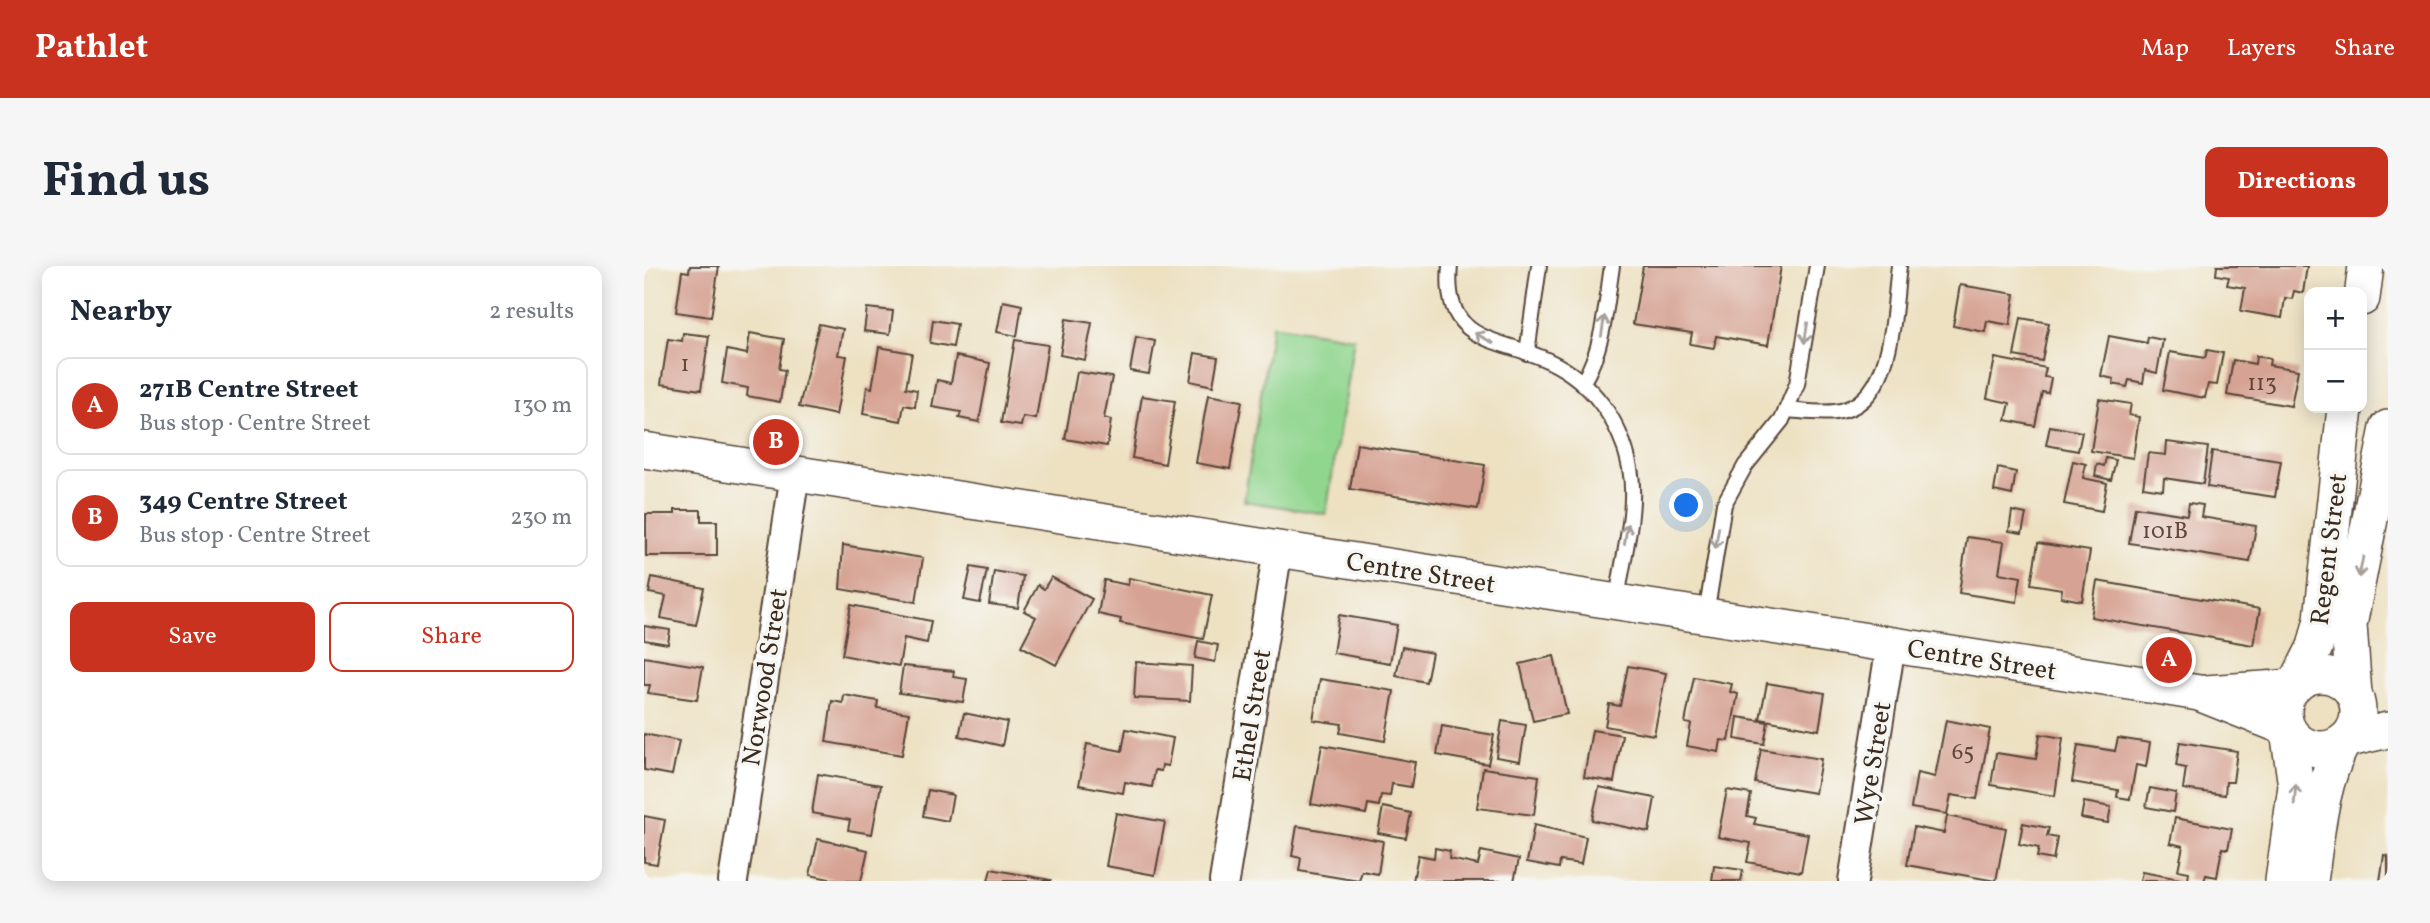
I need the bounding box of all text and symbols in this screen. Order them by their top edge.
text: Pathlet [35,26,148,72]
text: Map [2141,32,2189,66]
text: Layers [2227,32,2296,66]
text: Share [2334,32,2395,66]
button: Directions [2205,147,2388,217]
text: Find us [42,148,210,217]
map controls [2304,287,2367,413]
button: + [2304,287,2367,350]
text: Nearby [70,291,172,333]
text: 2 results [489,296,574,328]
one-way arrow [1597,315,1610,337]
one-way arrow [1799,322,1812,344]
one-way arrow [1474,330,1494,344]
house number: 1 [681,349,689,381]
button: − [2304,350,2367,413]
house number: 113 [2247,368,2277,400]
text: 271B Centre Street [139,372,358,408]
text: A [87,390,103,422]
text: 130 m [513,390,572,422]
text: Bus stop · Centre Street [139,408,371,440]
pin: B [753,416,799,468]
street label: Regent Street [2303,471,2357,627]
text: 349 Centre Street [139,484,347,520]
your location [1669,488,1703,522]
text: B [87,502,103,534]
text: 230 m [510,502,572,534]
house number: 101B [2142,516,2188,548]
text: Bus stop · Centre Street [139,520,371,552]
one-way arrow [1620,523,1633,546]
one-way arrow [1710,526,1723,549]
street label: Centre Street [1344,544,1498,604]
one-way arrow [2353,555,2367,578]
street label: Norwood Street [734,586,798,769]
button: Save [70,602,315,672]
button: Share [329,602,574,672]
street label: Centre Street [1905,631,2059,691]
pin: A [2146,634,2192,686]
street label: Ethel Street [1225,646,1281,784]
street label: Wye Street [1846,699,1901,828]
house number: 65 [1952,737,1974,769]
one-way arrow [2289,784,2302,807]

